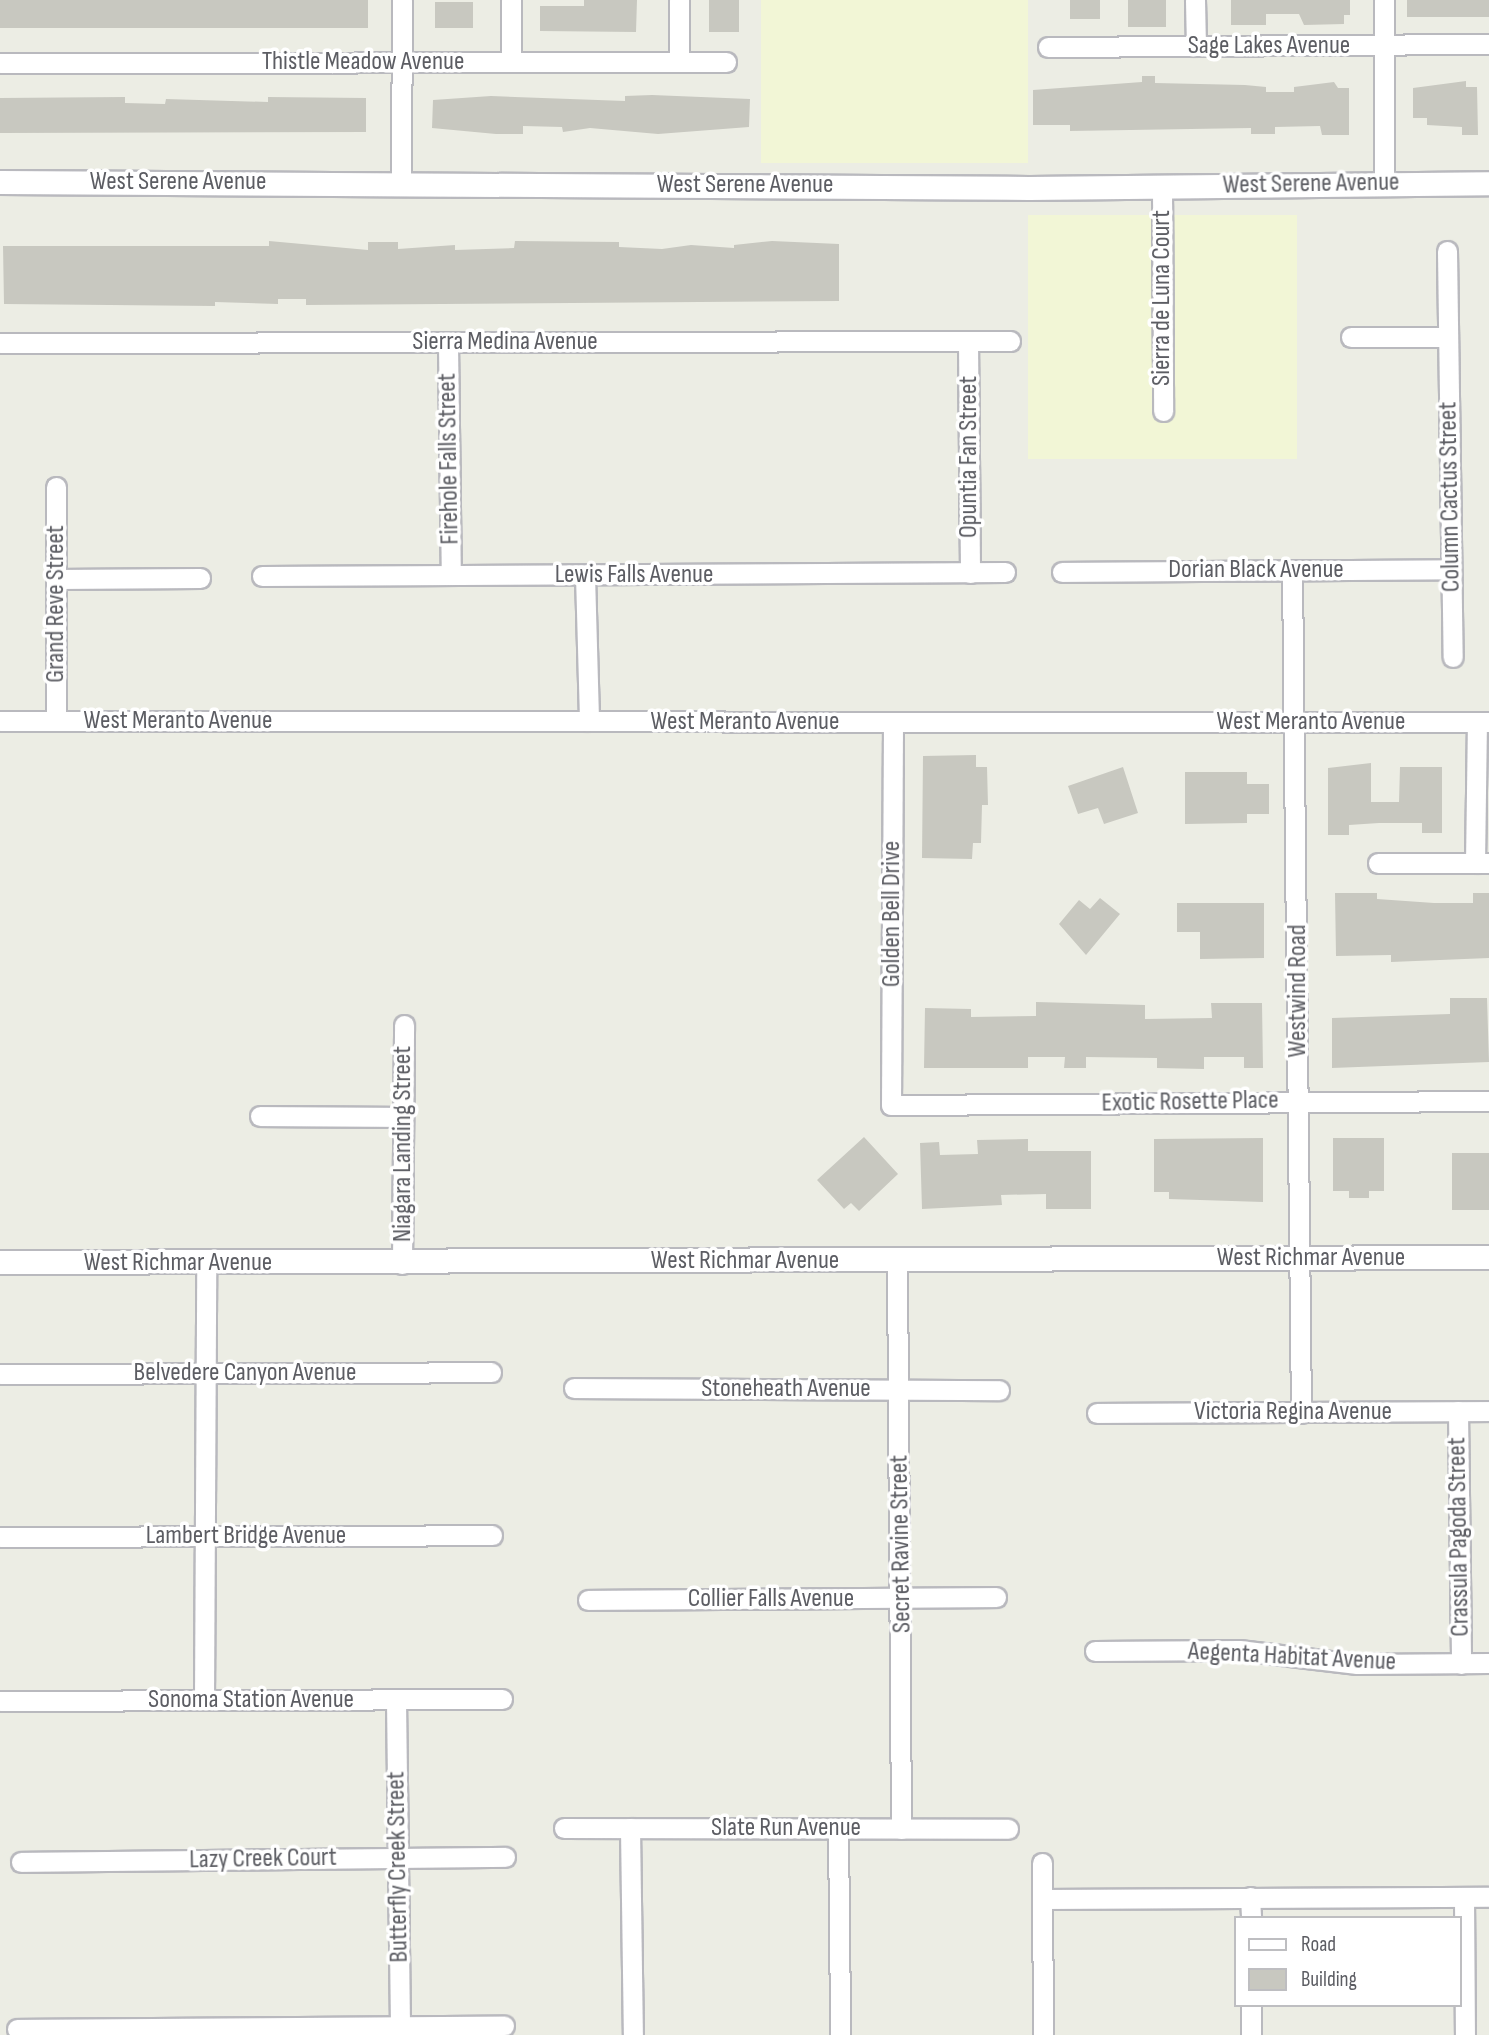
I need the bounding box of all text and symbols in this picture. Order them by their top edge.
street label: Sage Lakes Avenue [1188,30,1350,62]
street label: Thistle Meadow Avenue [262,46,464,78]
street label: West Serene Avenue [90,166,266,198]
street label: West Serene Avenue [1222,167,1400,201]
street label: West Serene Avenue [657,169,833,201]
street label: Sierra de Luna Court [1146,210,1178,386]
street label: Sierra Medina Avenue [412,326,598,358]
street label: Firehole Falls Street [432,373,466,545]
street label: Opuntia Fan Street [953,376,985,538]
street label: Column Cactus Street [1433,402,1467,592]
street label: Grand Reve Street [40,525,72,683]
street label: Dorian Black Avenue [1168,554,1344,586]
street label: Lewis Falls Avenue [555,559,713,591]
street label: West Meranto Avenue [84,705,272,737]
street label: West Meranto Avenue [651,706,839,738]
street label: West Meranto Avenue [1217,706,1405,738]
street label: Golden Bell Drive [876,841,908,987]
street label: Westwind Road [1282,924,1314,1058]
street label: Niagara Landing Street [387,1046,419,1242]
street label: Exotic Rosette Place [1101,1085,1279,1119]
street label: West Richmar Avenue [1217,1242,1405,1274]
street label: West Richmar Avenue [651,1245,839,1277]
street label: West Richmar Avenue [84,1247,272,1279]
street label: Belvedere Canyon Avenue [134,1357,356,1389]
street label: Stoneheath Avenue [701,1373,871,1405]
street label: Victoria Regina Avenue [1194,1396,1392,1428]
street label: Crassula Pagoda Street [1442,1437,1476,1637]
street label: Secret Ravine Street [884,1455,918,1633]
street label: Lambert Bridge Avenue [146,1520,346,1552]
street label: Collier Falls Avenue [688,1583,854,1615]
street label: Aegenta Habitat Avenue [1187,1636,1397,1678]
street label: Sonoma Station Avenue [148,1684,354,1716]
street label: Butterfly Creek Street [381,1771,415,1963]
street label: Slate Run Avenue [711,1812,861,1844]
street label: Lazy Creek Court [189,1842,337,1876]
legend [1234,1916,1461,2007]
text: Road [1301,1932,1336,1957]
text: Building [1301,1967,1357,1992]

